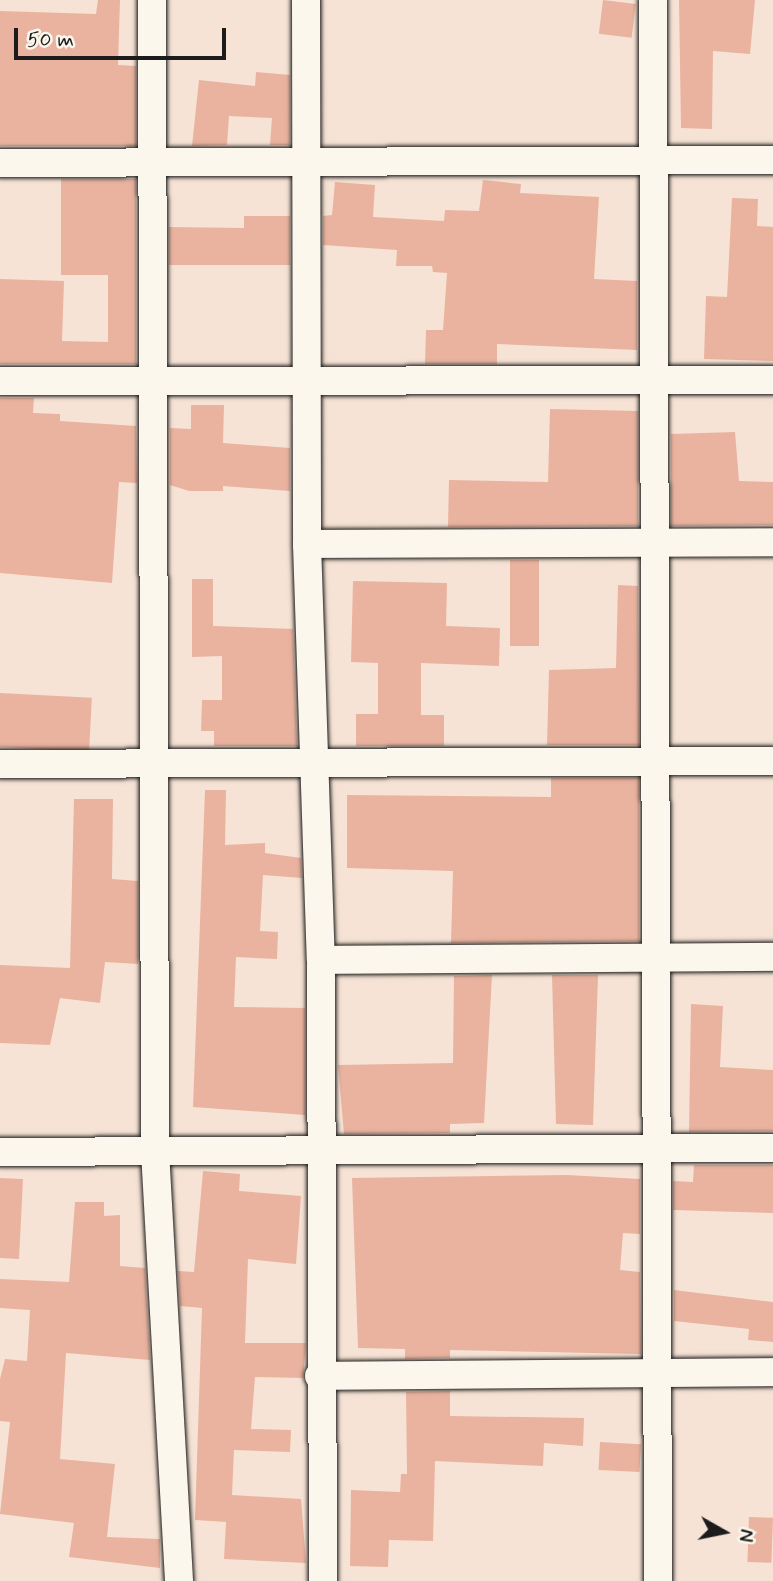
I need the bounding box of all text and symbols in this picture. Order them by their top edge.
scale bar [18,14,229,58]
text: 50 m [27,26,74,54]
north arrow [689,1497,759,1567]
text: N [732,1527,759,1544]

